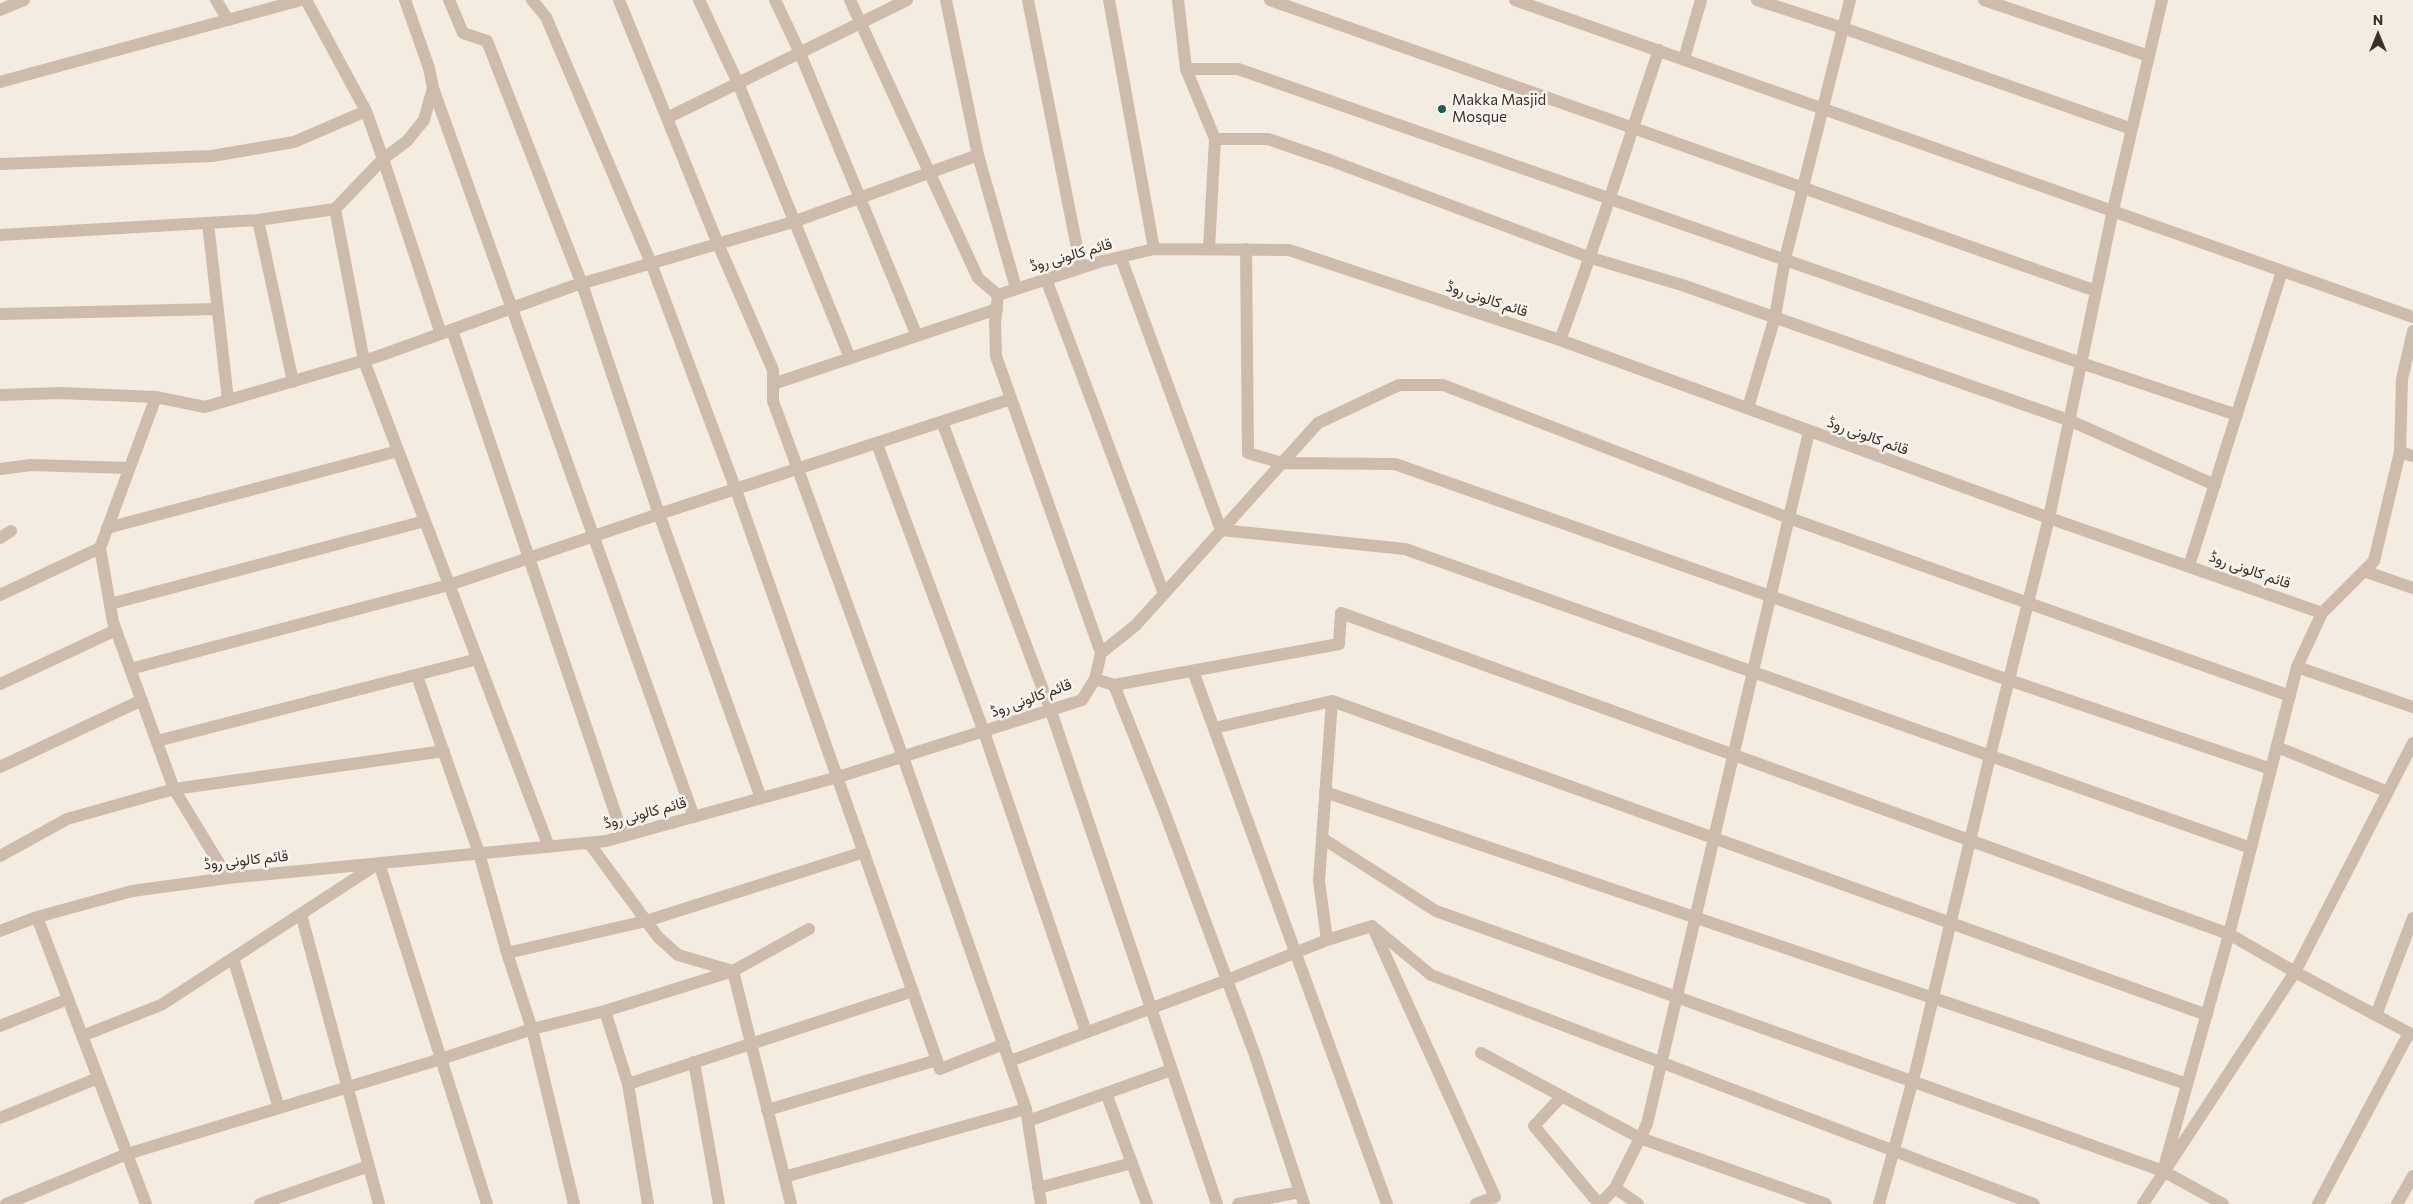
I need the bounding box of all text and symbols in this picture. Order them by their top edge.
north arrow [2353,10,2403,60]
text: N [2373,11,2383,28]
place label: Makka Masjid Mosque [1452,91,1546,126]
marker: Makka Masjid Mosque [1436,103,1448,115]
street label: قائم کالونی روڈ [1028,235,1114,275]
street label: قائم کالونی روڈ [1444,277,1530,321]
street label: قائم کالونی روڈ [1825,413,1911,459]
street label: قائم کالونی روڈ [2207,548,2293,592]
street label: قائم کالونی روڈ [988,675,1074,721]
street label: قائم کالونی روڈ [602,793,688,833]
street label: قائم کالونی روڈ [203,847,289,873]

